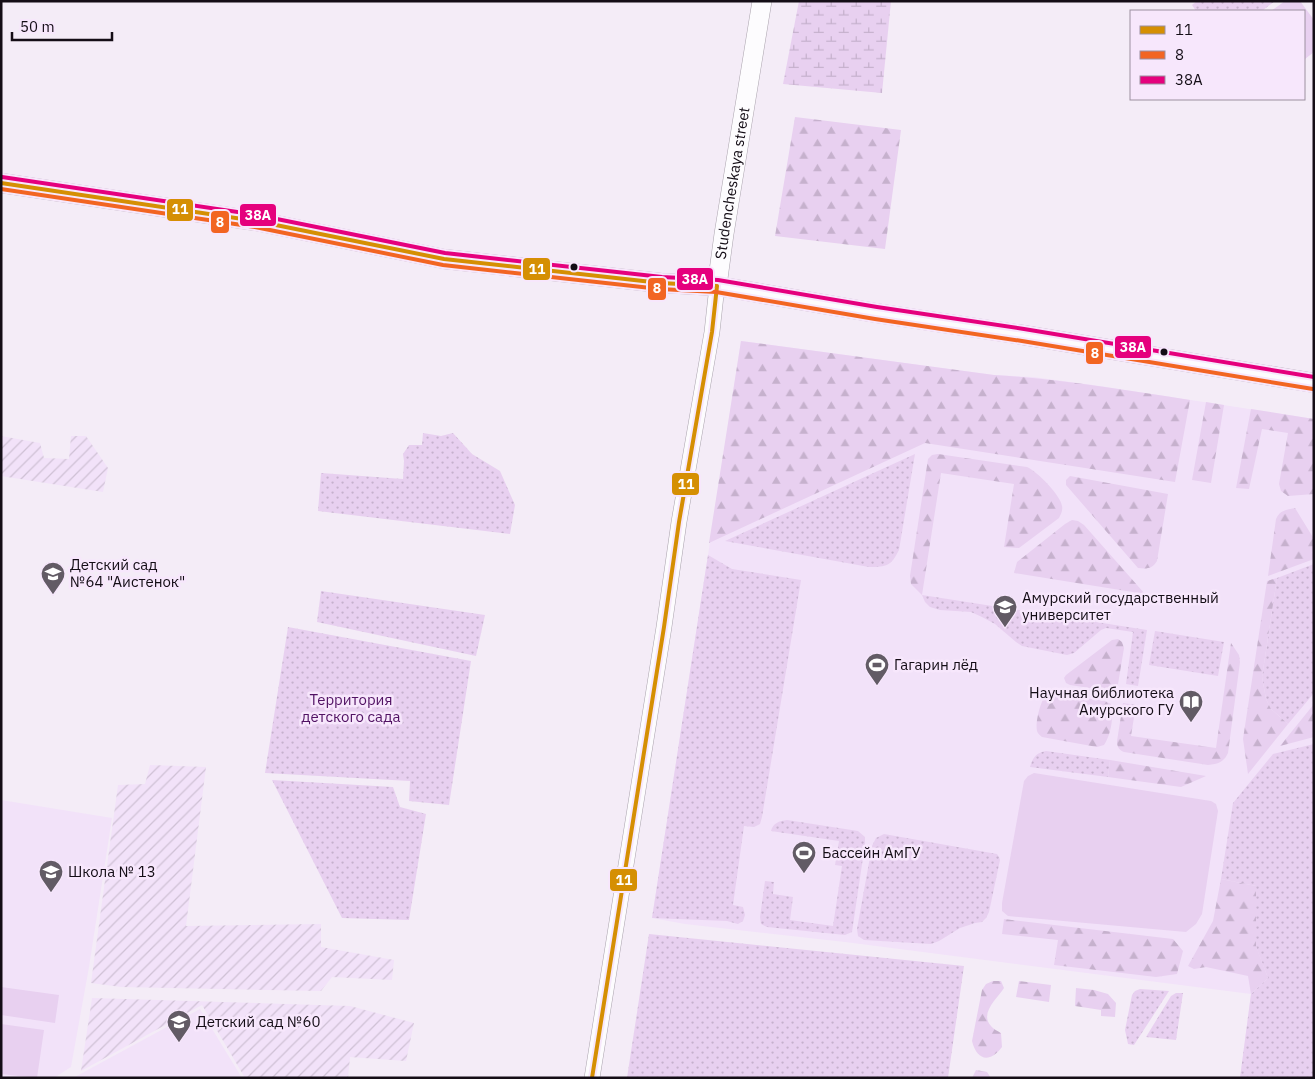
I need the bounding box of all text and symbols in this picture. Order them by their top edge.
scale bar [12,10,112,42]
legend [1130,10,1305,100]
text: 50 m [20,17,55,36]
text: 11 [1175,20,1193,39]
text: 8 [1175,45,1184,64]
text: 38А [1175,70,1203,89]
street label: Studencheskaya street [711,106,754,260]
line badge: 11 [166,198,194,222]
text: 11 [172,200,189,218]
line badge: 38А [239,203,277,227]
text: 38А [245,206,272,224]
line badge: 8 [210,210,230,234]
text: 8 [216,213,224,231]
line badge: 11 [522,257,551,281]
text: 11 [529,260,546,278]
unlabelled marker [569,262,579,272]
line badge: 38А [676,267,714,291]
text: 38А [682,270,709,288]
line badge: 8 [647,277,667,301]
text: 8 [653,279,661,297]
line badge: 38А [1114,335,1152,359]
text: 38А [1120,338,1147,356]
line badge: 8 [1085,341,1104,365]
text: 8 [1091,344,1099,362]
unlabelled marker [1159,347,1169,357]
line badge: 11 [671,472,700,496]
text: 11 [678,475,695,493]
place label: Детский сад №64 "Аистенок" [70,555,185,591]
school or university icon: Детский сад №64 "Аистенок" [40,561,66,595]
place label: Амурский государственный университет [1022,588,1219,624]
school or university icon: Амурский государственный университет [992,594,1018,628]
sports icon: Гагарин лёд [864,652,890,686]
place label: Гагарин лёд [894,655,978,674]
place label: Научная библиотека Амурского ГУ [1029,683,1174,719]
library icon: Научная библиотека Амурского ГУ [1178,689,1204,723]
park label: Территория детского сада [302,690,400,726]
sports icon: Бассейн АмГУ [791,840,817,874]
place label: Бассейн АмГУ [822,843,921,862]
school or university icon: Школа № 13 [38,859,64,893]
place label: Школа № 13 [68,862,156,881]
line badge: 11 [609,868,638,892]
text: 11 [616,871,633,889]
school or university icon: Детский сад №60 [166,1009,192,1043]
place label: Детский сад №60 [196,1012,321,1031]

